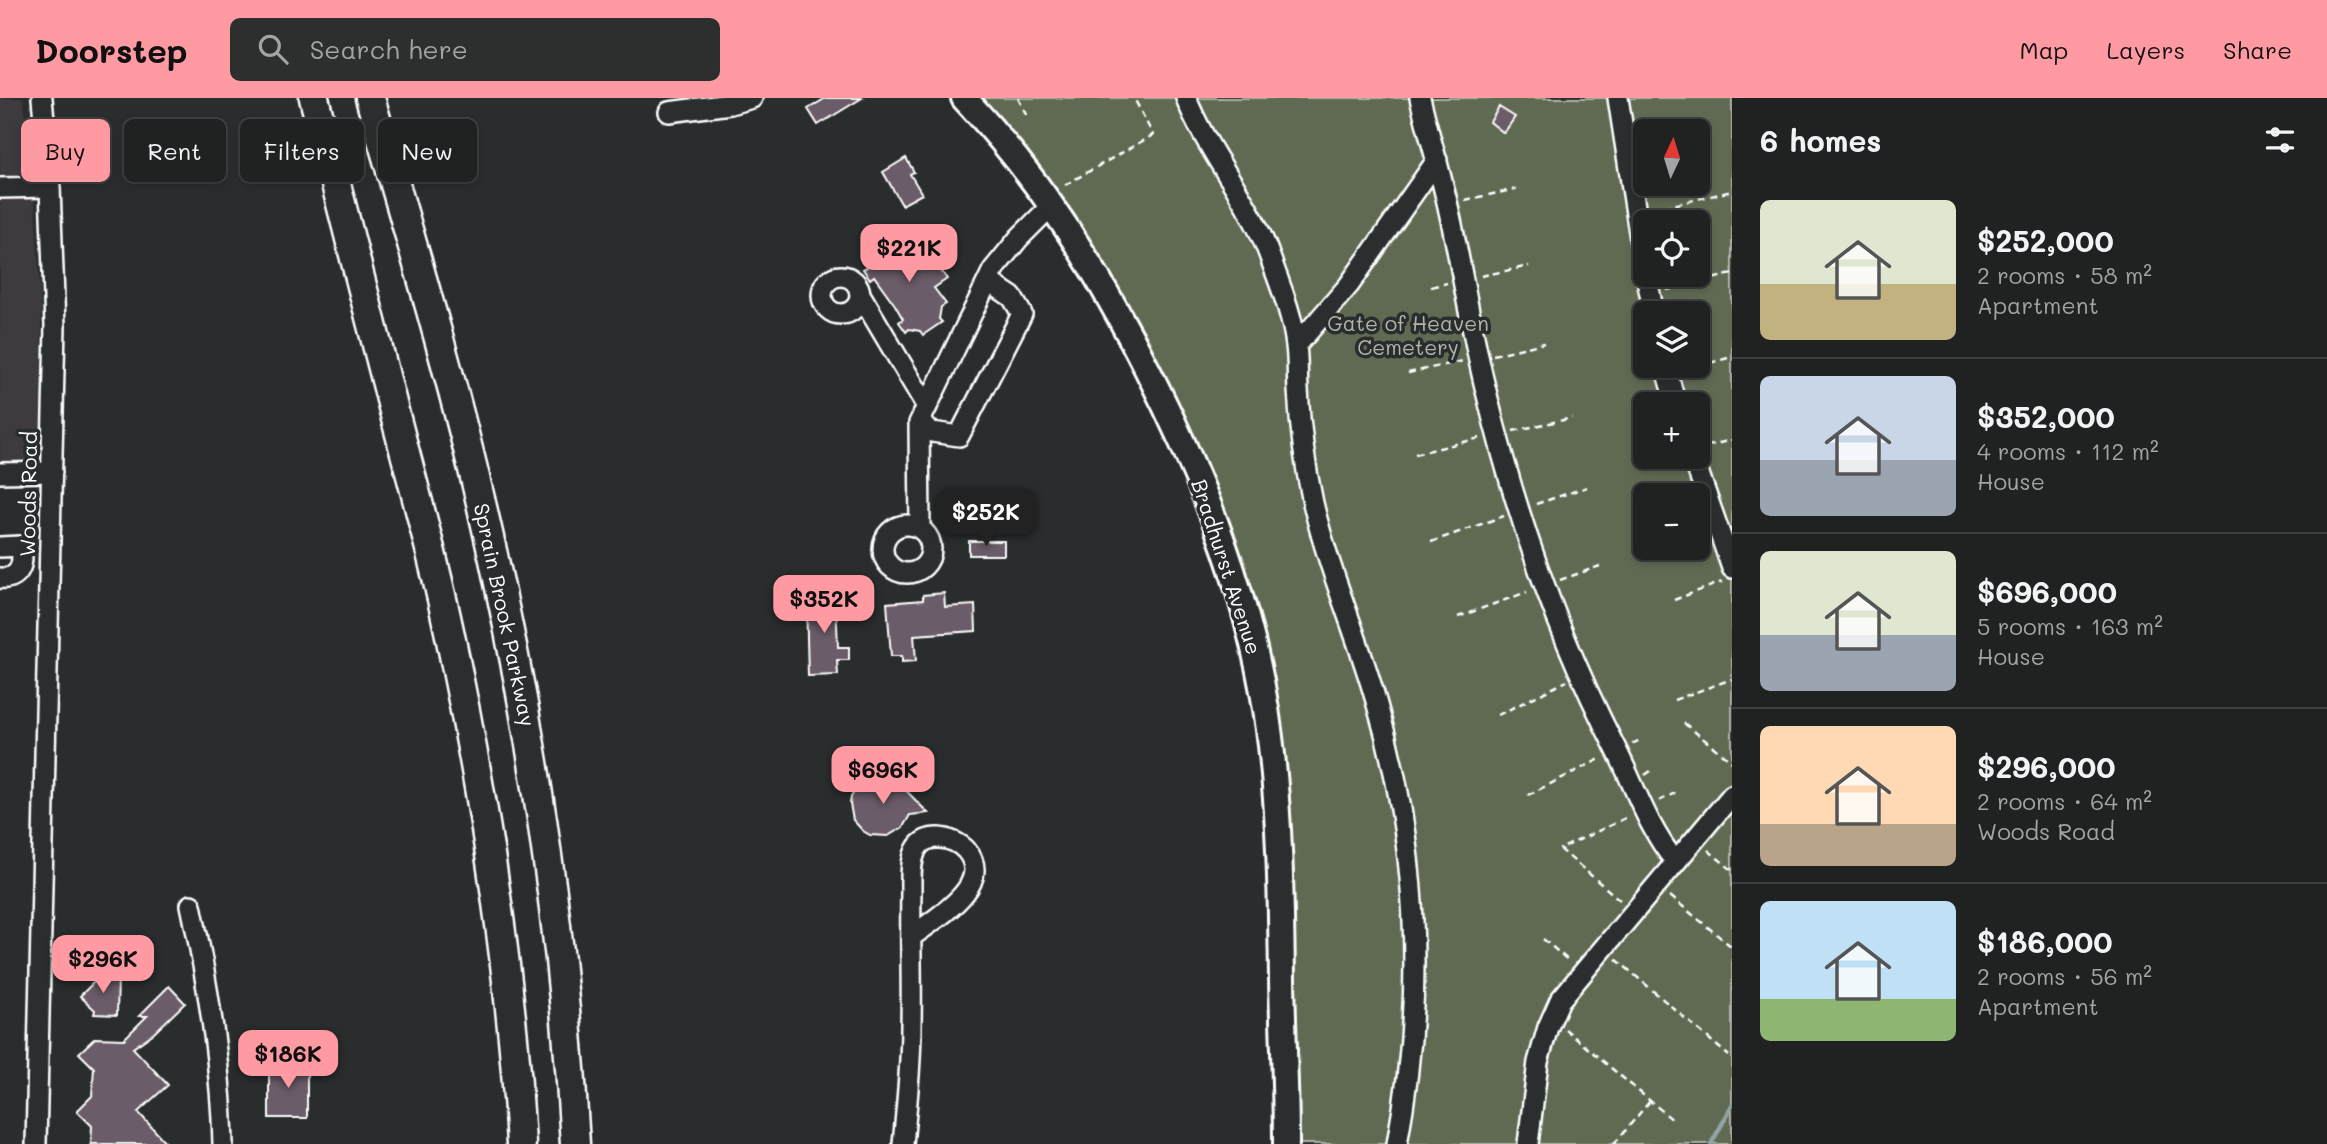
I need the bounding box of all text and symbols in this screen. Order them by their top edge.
search box [230,18,720,81]
text: Doorstep [35,28,188,71]
icon: search [254,30,292,68]
text: Search here [310,32,468,66]
text: Map [2020,34,2068,65]
text: Layers [2106,34,2185,65]
text: Share [2223,34,2292,65]
chip: Buy [21,119,110,182]
chip: Rent [124,119,226,182]
chip: Filters [240,119,364,182]
chip: New [378,119,477,182]
north arrow [1633,119,1710,196]
map controls [1633,119,1710,560]
text: 6 homes [1760,120,1881,160]
icon: filters [2261,121,2299,159]
button: locate [1633,210,1710,287]
text: $252,000 [1977,220,2114,260]
pin: $221K [860,225,958,284]
icon: home [1816,228,1900,312]
text: $221K [876,232,942,262]
text: 2 rooms · 58 m² [1977,260,2152,290]
text: Apartment [1977,290,2099,320]
button: layers [1633,301,1710,378]
park label: Gate of Heaven Cemetery [1327,309,1489,360]
button: + [1633,392,1710,469]
text: $352,000 [1977,396,2115,436]
icon: home [1816,404,1900,488]
street label: Woods Road [13,431,42,557]
text: 4 rooms · 112 m² [1977,436,2159,466]
text: House [1977,466,2045,496]
street label: Bradhurst Avenue [1186,475,1268,658]
button: − [1633,483,1710,560]
pin: $252K [937,489,1035,548]
text: $252K [952,496,1020,526]
street label: Sprain Brook Parkway [469,501,542,729]
text: $696,000 [1977,571,2117,611]
pin: $352K [775,575,873,635]
icon: home [1816,579,1900,663]
text: $352K [789,583,859,613]
text: 5 rooms · 163 m² [1977,611,2163,641]
text: House [1977,641,2045,671]
pin: $696K [834,746,932,806]
text: $296,000 [1977,746,2116,786]
text: $696K [847,754,919,784]
icon: home [1816,754,1900,838]
text: 2 rooms · 64 m² [1977,786,2152,816]
text: Woods Road [1977,816,2115,846]
text: $186,000 [1977,921,2113,961]
icon: home [1816,929,1900,1013]
pin: $296K [54,936,152,995]
text: $296K [68,943,138,973]
text: 2 rooms · 56 m² [1977,961,2152,991]
text: Apartment [1977,991,2099,1021]
pin: $186K [239,1030,337,1090]
text: $186K [254,1038,322,1068]

